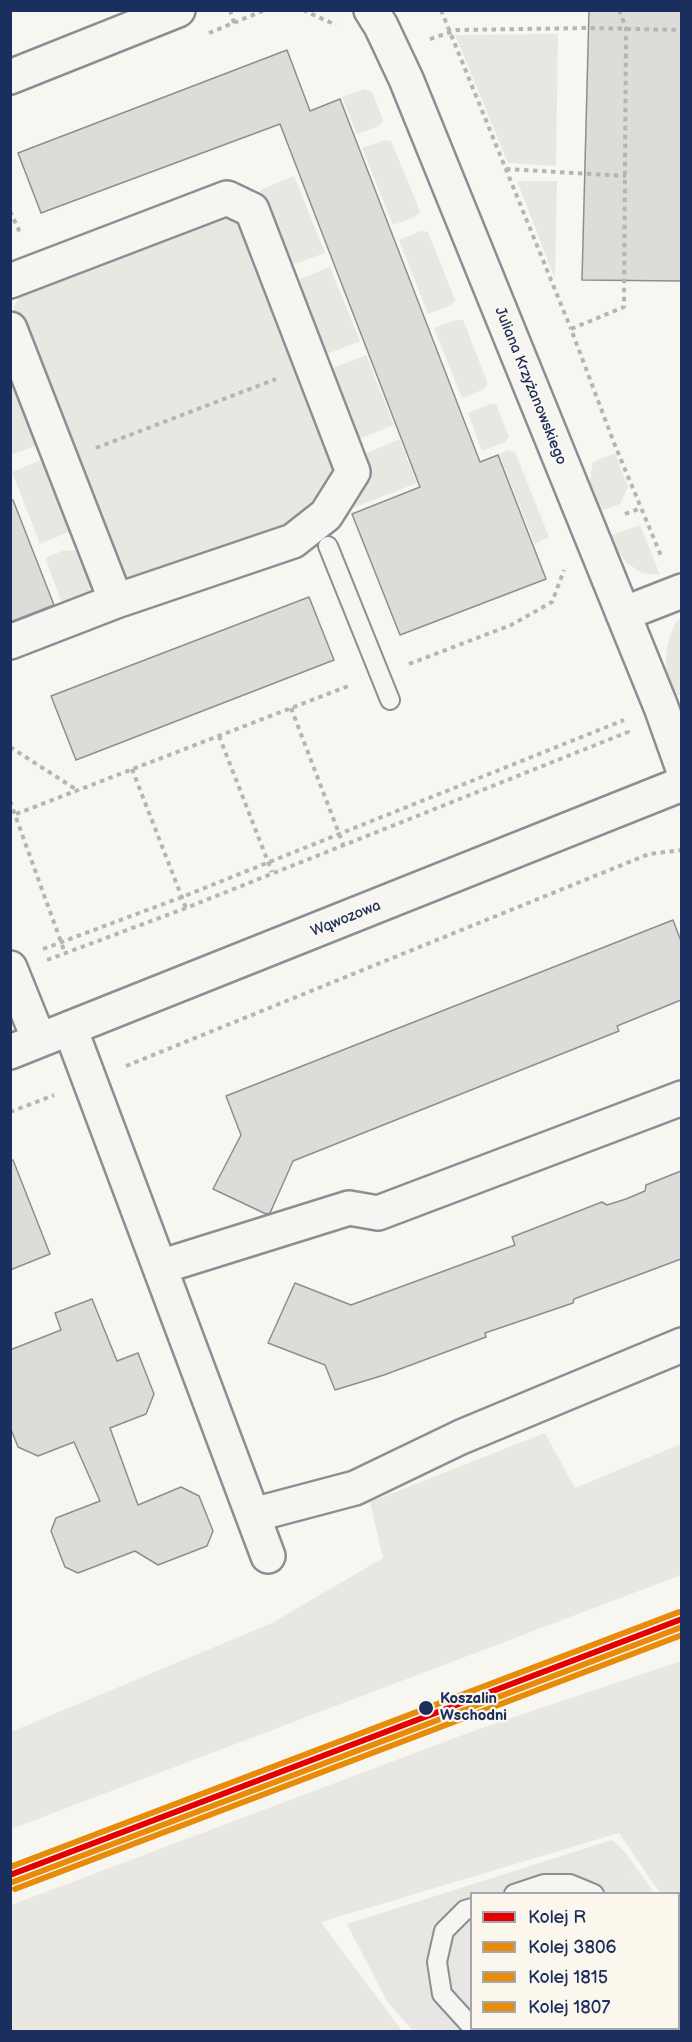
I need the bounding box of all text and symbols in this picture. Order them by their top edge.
street label: Juliana Krzyżanowskiego [490,304,570,468]
street label: Wąwozowa [309,897,383,941]
place label: Koszalin Wschodni [440,1690,507,1725]
marker: Koszalin Wschodni [417,1699,435,1717]
legend [470,1892,680,2030]
text: Kolej R [528,1907,586,1928]
text: Kolej 3806 [528,1937,617,1958]
text: Kolej 1815 [528,1967,608,1988]
text: Kolej 1807 [528,1997,610,2018]

